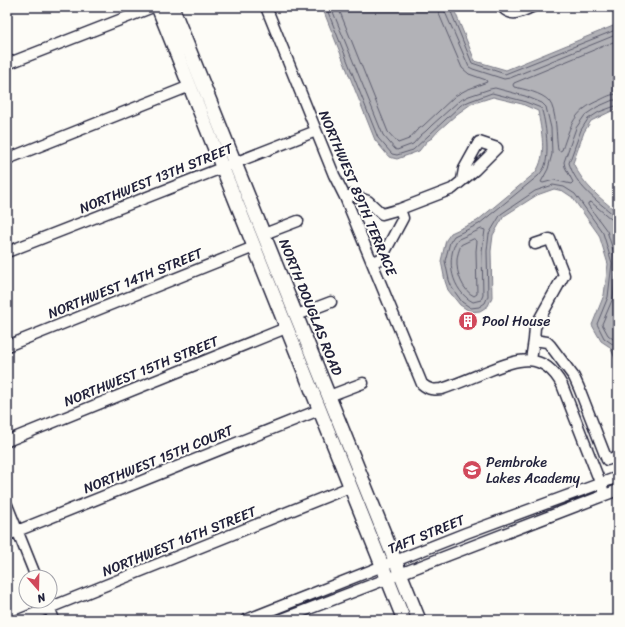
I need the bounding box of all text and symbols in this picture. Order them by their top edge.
street label: NORTHWEST 89TH TERRACE [311,106,404,281]
street label: NORTHWEST 13TH STREET [75,136,238,221]
street label: NORTH DOUGLAS ROAD [272,235,350,380]
street label: NORTHWEST 14TH STREET [44,240,208,326]
place label: Pool House [482,309,550,334]
building icon: Pool House [457,310,479,332]
street label: NORTHWEST 15TH STREET [60,328,224,414]
street label: NORTHWEST 15TH COURT [79,418,238,501]
place label: Pembroke Lakes Academy [486,450,581,491]
school or university icon: Pembroke Lakes Academy [461,459,483,481]
street label: NORTHWEST 16TH STREET [98,499,261,584]
street label: TAFT STREET [384,507,470,561]
north arrow [18,569,58,609]
text: N [34,587,49,608]

